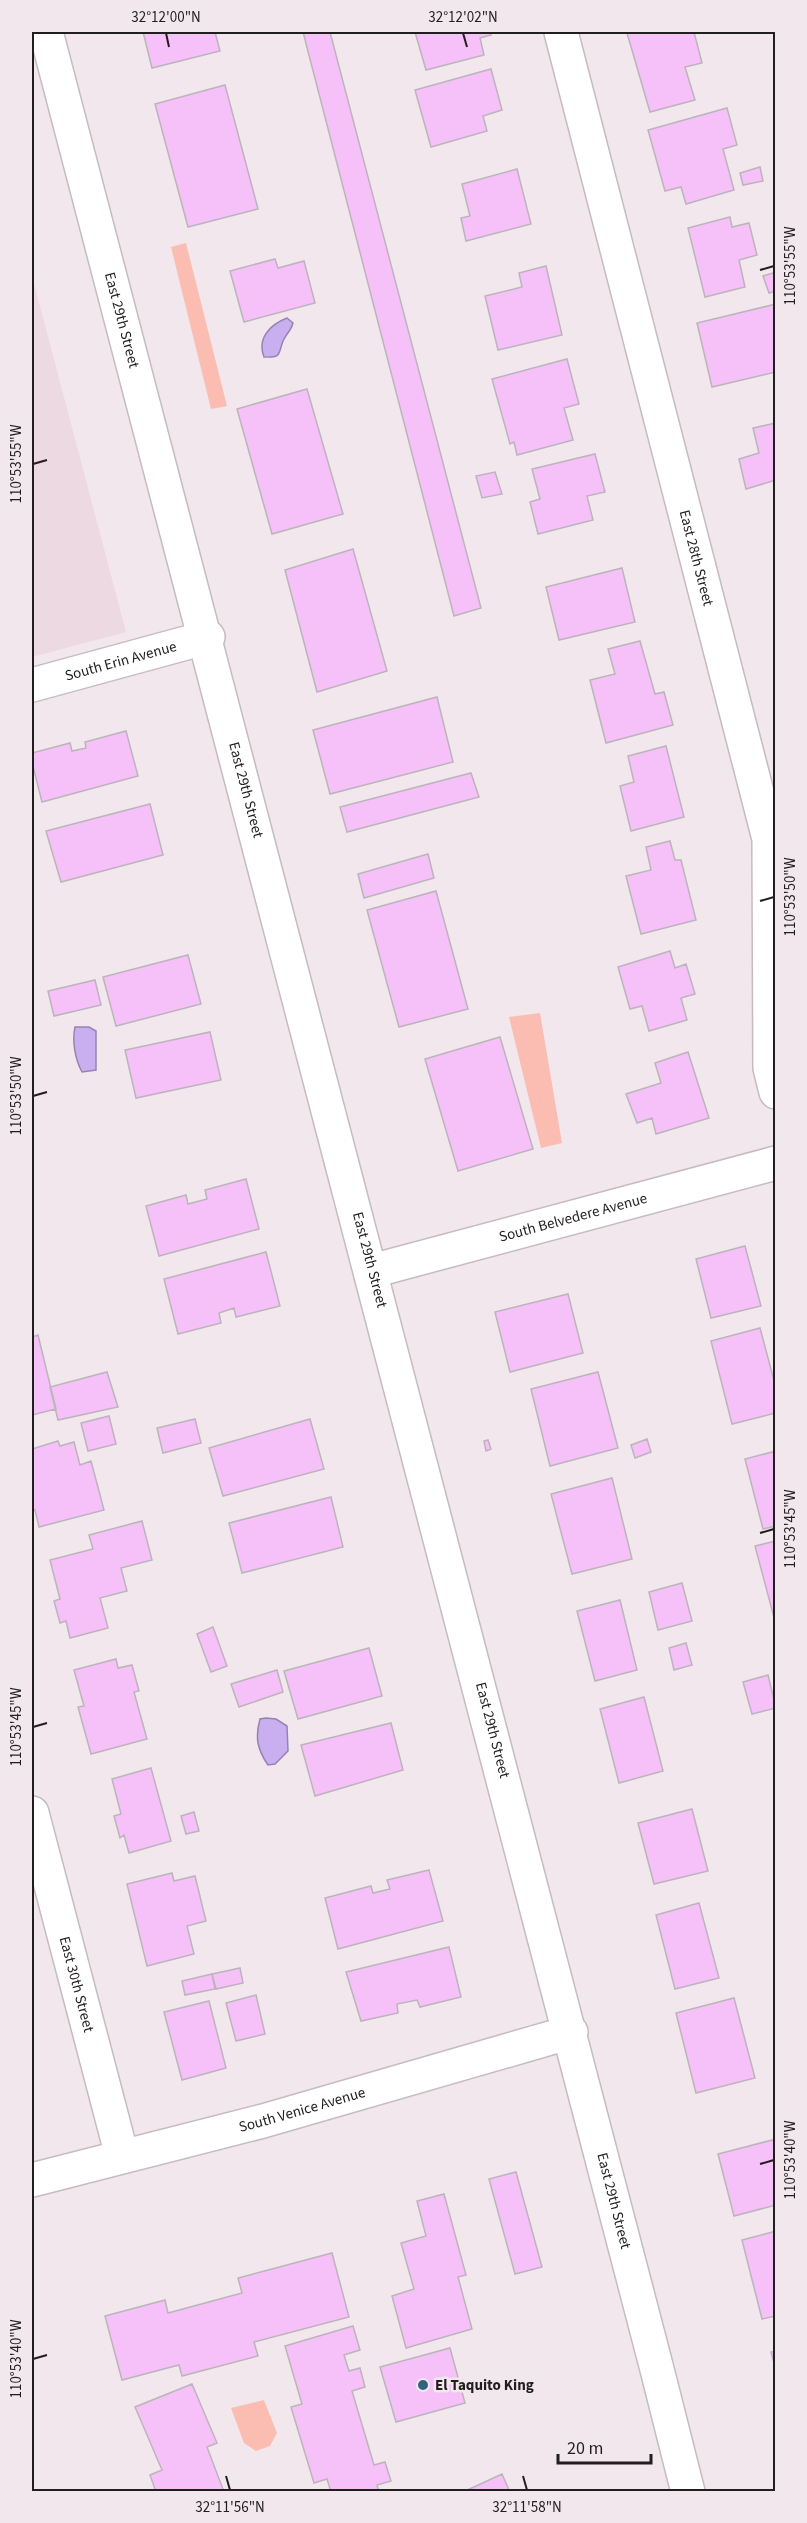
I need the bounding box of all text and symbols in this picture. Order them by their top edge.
text: 32°12'00"N [131,7,201,28]
text: 32°12'02"N [428,7,498,28]
text: 110°53'55"W [780,226,801,306]
street label: East 29th Street [99,270,145,370]
text: 110°53'55"W [6,424,27,504]
street label: East 28th Street [674,508,719,608]
street label: South Erin Avenue [63,636,179,686]
street label: East 29th Street [224,740,269,840]
text: 110°53'50"W [780,857,801,937]
text: 110°53'50"W [6,1056,27,1136]
street label: South Belvedere Avenue [496,1187,649,1247]
street label: East 29th Street [347,1210,393,1310]
text: 110°53'45"W [780,1489,801,1569]
street label: East 29th Street [470,1680,515,1780]
text: 110°53'45"W [6,1687,27,1767]
street label: East 30th Street [54,1934,100,2034]
street label: South Venice Avenue [236,2081,368,2137]
text: 110°53'40"W [780,2120,801,2200]
street label: East 29th Street [592,2151,636,2251]
text: 110°53'40"W [6,2319,27,2399]
place label: El Taquito King [435,2375,534,2396]
marker: El Taquito King [416,2378,430,2392]
scale bar [558,2427,651,2465]
text: 20 m [567,2436,603,2461]
text: 32°11'56"N [195,2497,265,2518]
text: 32°11'58"N [492,2497,562,2518]

